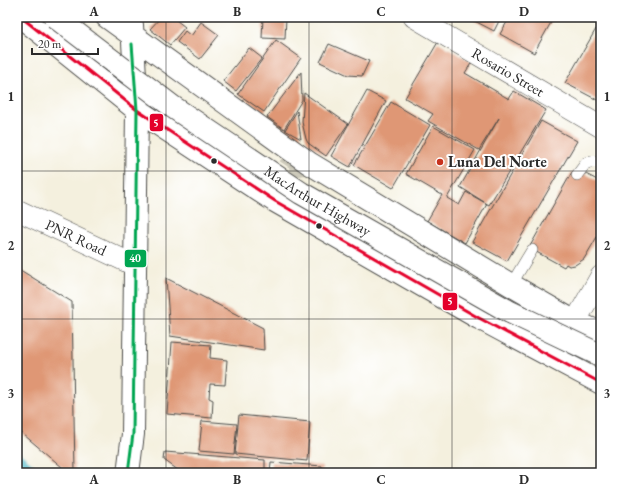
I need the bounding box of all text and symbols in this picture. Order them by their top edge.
text: A [88,3,99,20]
text: B [233,3,241,20]
text: C [376,3,386,20]
text: D [519,3,529,20]
scale bar [32,30,98,56]
text: 20 m [38,36,62,52]
street label: Rosario Street [468,43,548,101]
text: 1 [8,88,15,105]
text: 1 [604,88,611,105]
line badge: 5 [149,113,164,132]
text: 5 [153,116,159,130]
place label: Luna Del Norte [448,152,547,171]
unlabelled marker [209,156,219,166]
marker: Luna Del Norte [435,157,445,167]
street label: MacArthur Highway [261,161,375,240]
street label: PNR Road [42,215,110,260]
unlabelled marker [314,221,324,231]
text: 2 [8,237,15,254]
text: 2 [604,237,611,254]
line badge: 40 [124,249,147,268]
text: 40 [129,251,141,265]
line badge: 5 [442,292,458,311]
text: 5 [447,294,453,308]
text: 3 [8,385,15,402]
text: 3 [604,385,611,402]
text: A [88,471,99,488]
text: B [233,471,241,488]
text: C [376,471,386,488]
text: D [519,471,529,488]

